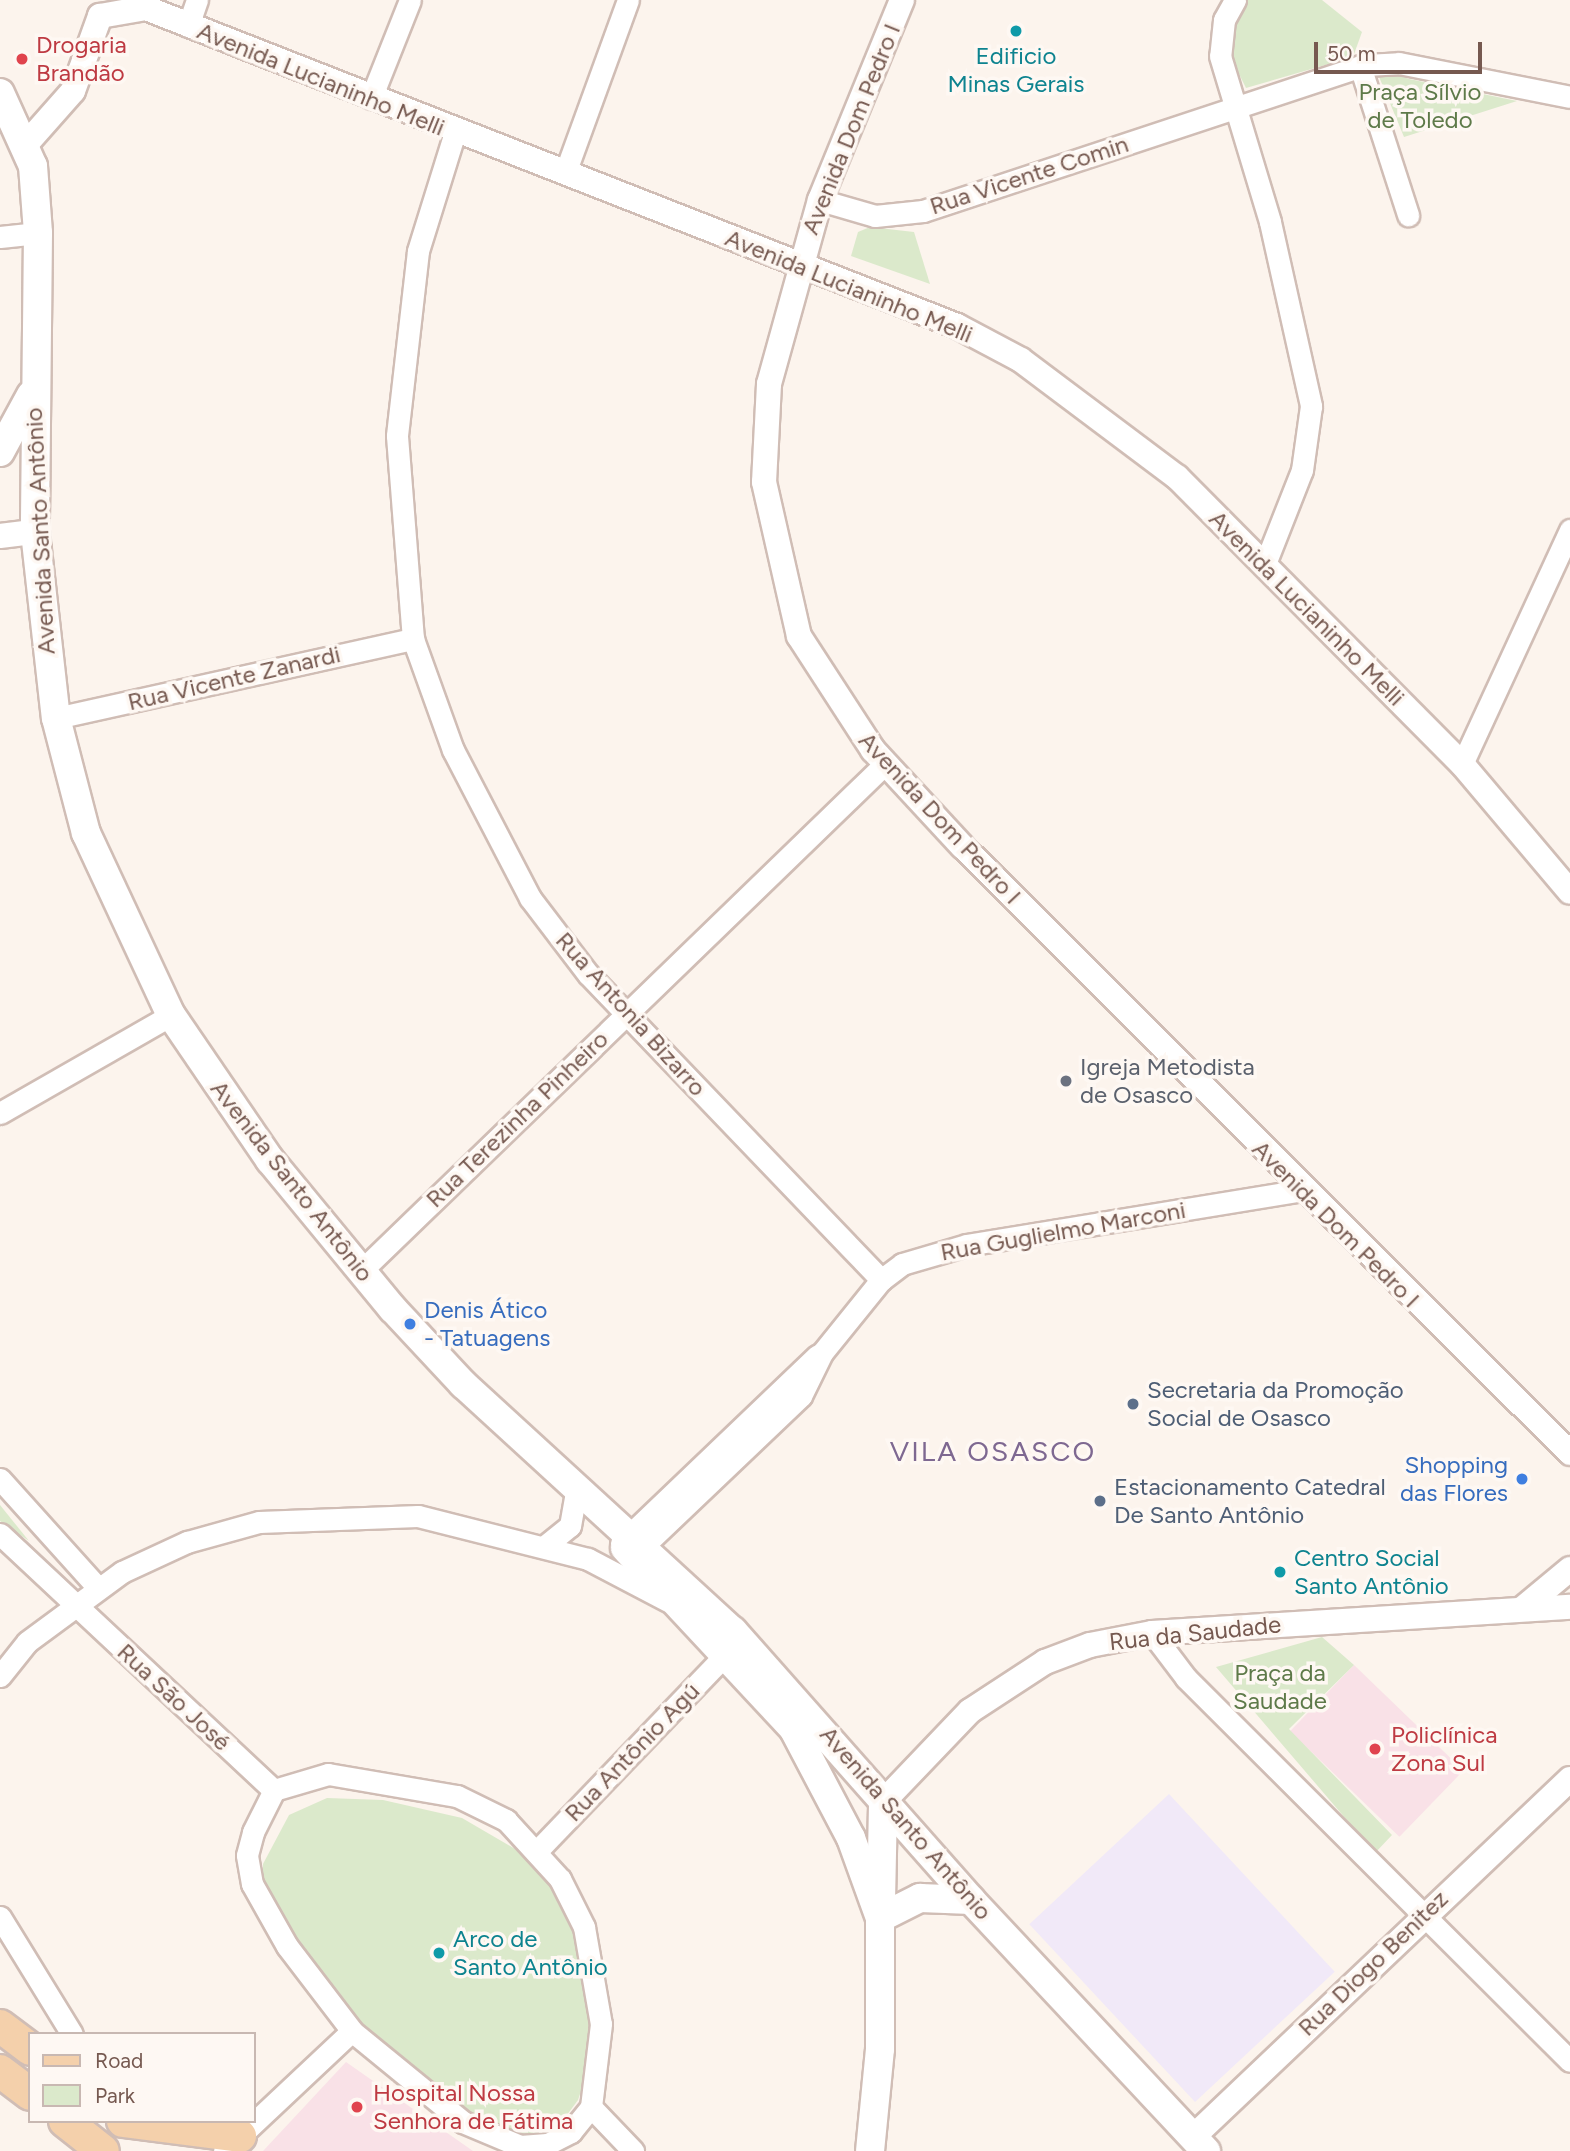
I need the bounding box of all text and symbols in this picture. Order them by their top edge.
street label: Avenida Lucianinho Melli [193,16,449,142]
street label: Avenida Dom Pedro I [796,20,906,238]
marker: Edificio Minas Gerais [1008,23,1024,39]
scale bar [1318,28,1486,72]
place label: Drogaria Brandão [36,31,127,87]
text: 50 m [1327,41,1376,66]
place label: Edificio Minas Gerais [947,42,1085,98]
marker: Drogaria Brandão [14,51,30,67]
park label: Praça Sílvio de Toledo [1359,78,1481,134]
street label: Rua Vicente Comin [926,129,1132,221]
street label: Avenida Lucianinho Melli [721,223,977,349]
street label: Avenida Santo Antônio [19,407,61,655]
street label: Avenida Lucianinho Melli [1203,504,1411,712]
street label: Rua Vicente Zanardi [125,640,343,716]
street label: Avenida Dom Pedro I [853,726,1027,910]
street label: Rua Antonia Bizarro [550,926,712,1102]
street label: Rua Terezinha Pinheiro [420,1025,614,1213]
place label: Igreja Metodista de Osasco [1080,1053,1255,1109]
marker: Igreja Metodista de Osasco [1058,1073,1074,1089]
street label: Avenida Santo Antônio [205,1075,379,1287]
street label: Avenida Dom Pedro I [1246,1134,1426,1314]
street label: Rua Guglielmo Marconi [938,1195,1188,1267]
place label: Denis Ático - Tatuagens [424,1296,550,1352]
marker: Denis Ático - Tatuagens [402,1316,418,1332]
place label: Secretaria da Promoção Social de Osasco [1147,1376,1404,1432]
marker: Secretaria da Promoção Social de Osasco [1125,1396,1141,1412]
district label: VILA OSASCO [891,1434,1095,1468]
place label: Shopping das Flores [1400,1451,1508,1507]
marker: Shopping das Flores [1514,1471,1530,1487]
place label: Estacionamento Catedral De Santo Antônio [1114,1473,1386,1529]
marker: Estacionamento Catedral De Santo Antônio [1092,1493,1108,1509]
place label: Centro Social Santo Antônio [1294,1544,1449,1600]
marker: Centro Social Santo Antônio [1272,1564,1288,1580]
street label: Rua da Saudade [1108,1610,1282,1656]
street label: Rua São José [112,1637,236,1757]
park label: Praça da Saudade [1233,1659,1327,1715]
street label: Rua Antônio Agú [559,1677,705,1827]
street label: Avenida Santo Antônio [814,1720,998,1926]
place label: Policlínica Zona Sul [1391,1721,1497,1777]
marker: Policlínica Zona Sul [1365,1739,1385,1759]
street label: Rua Diogo Benitez [1292,1884,1454,2042]
place label: Arco de Santo Antônio [453,1925,608,1981]
marker: Arco de Santo Antônio [431,1945,447,1961]
legend [28,2032,256,2123]
text: Road [95,2048,143,2073]
place label: Hospital Nossa Senhora de Fátima [373,2079,573,2135]
text: Park [95,2083,135,2108]
marker: Hospital Nossa Senhora de Fátima [347,2097,367,2117]

